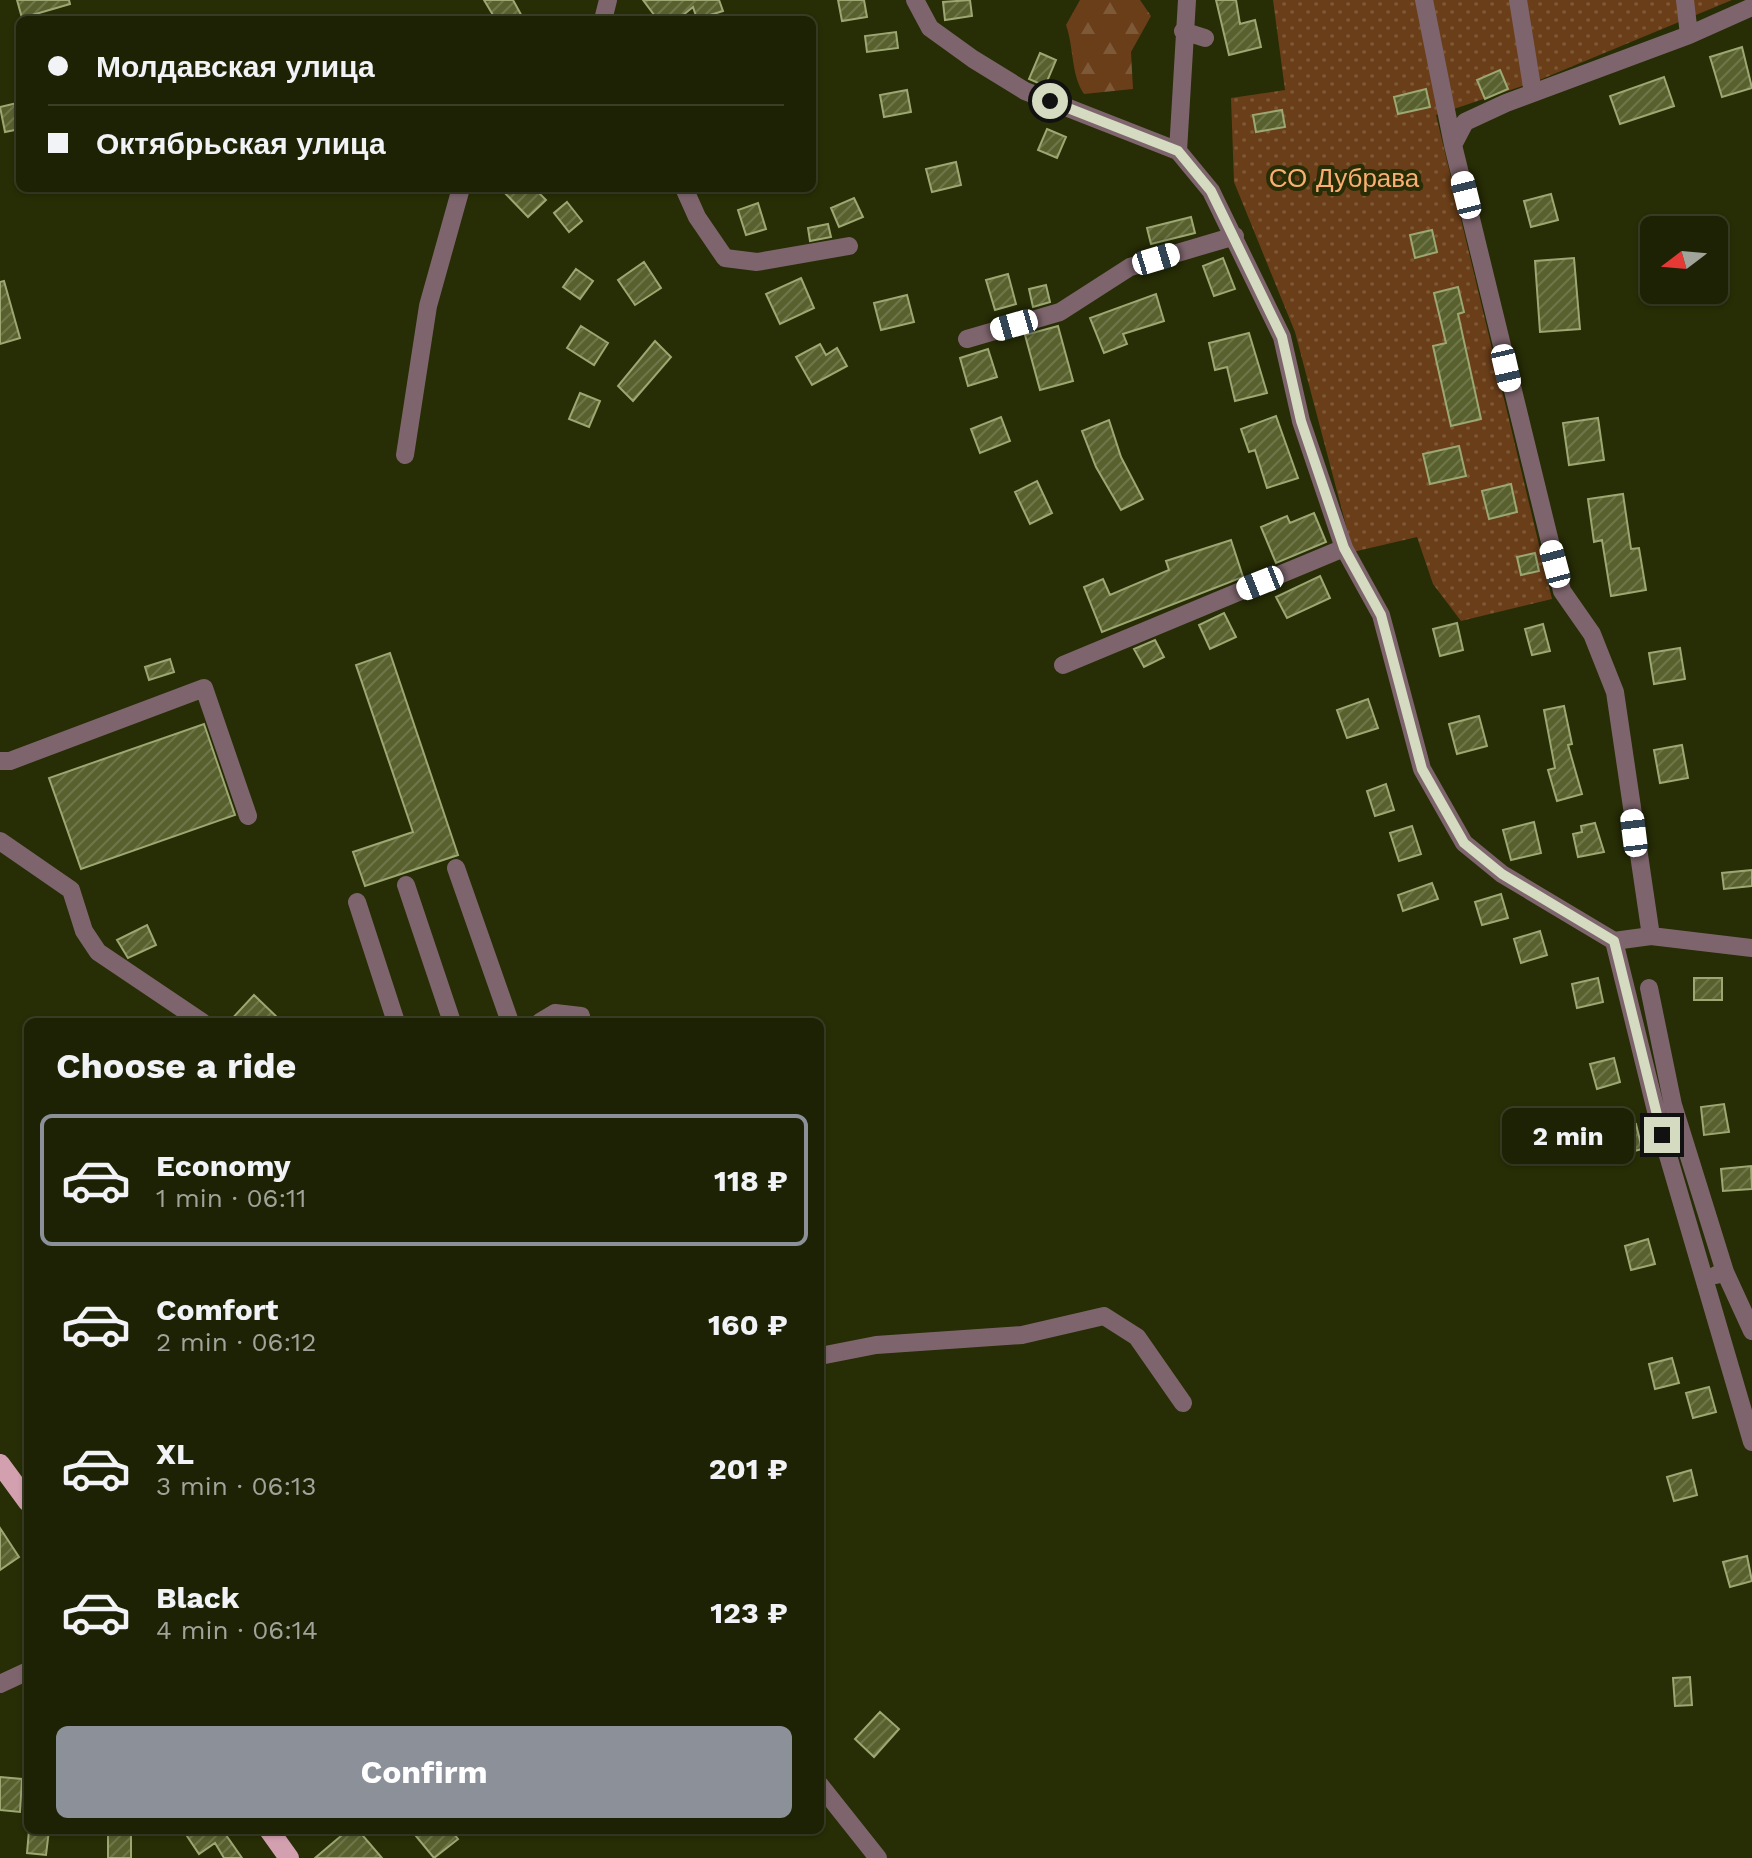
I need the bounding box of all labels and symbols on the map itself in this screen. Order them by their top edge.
route start [1032,83,1068,119]
park label: СО Дубрава [1269,163,1420,193]
car [1449,169,1483,221]
north arrow [1640,216,1728,304]
car [1130,241,1182,277]
car [988,307,1040,343]
car [1489,342,1523,394]
car [1537,538,1573,590]
car [1233,563,1287,603]
car [1619,808,1649,858]
callout: 2 min [1502,1107,1634,1163]
route end [1644,1117,1680,1153]

